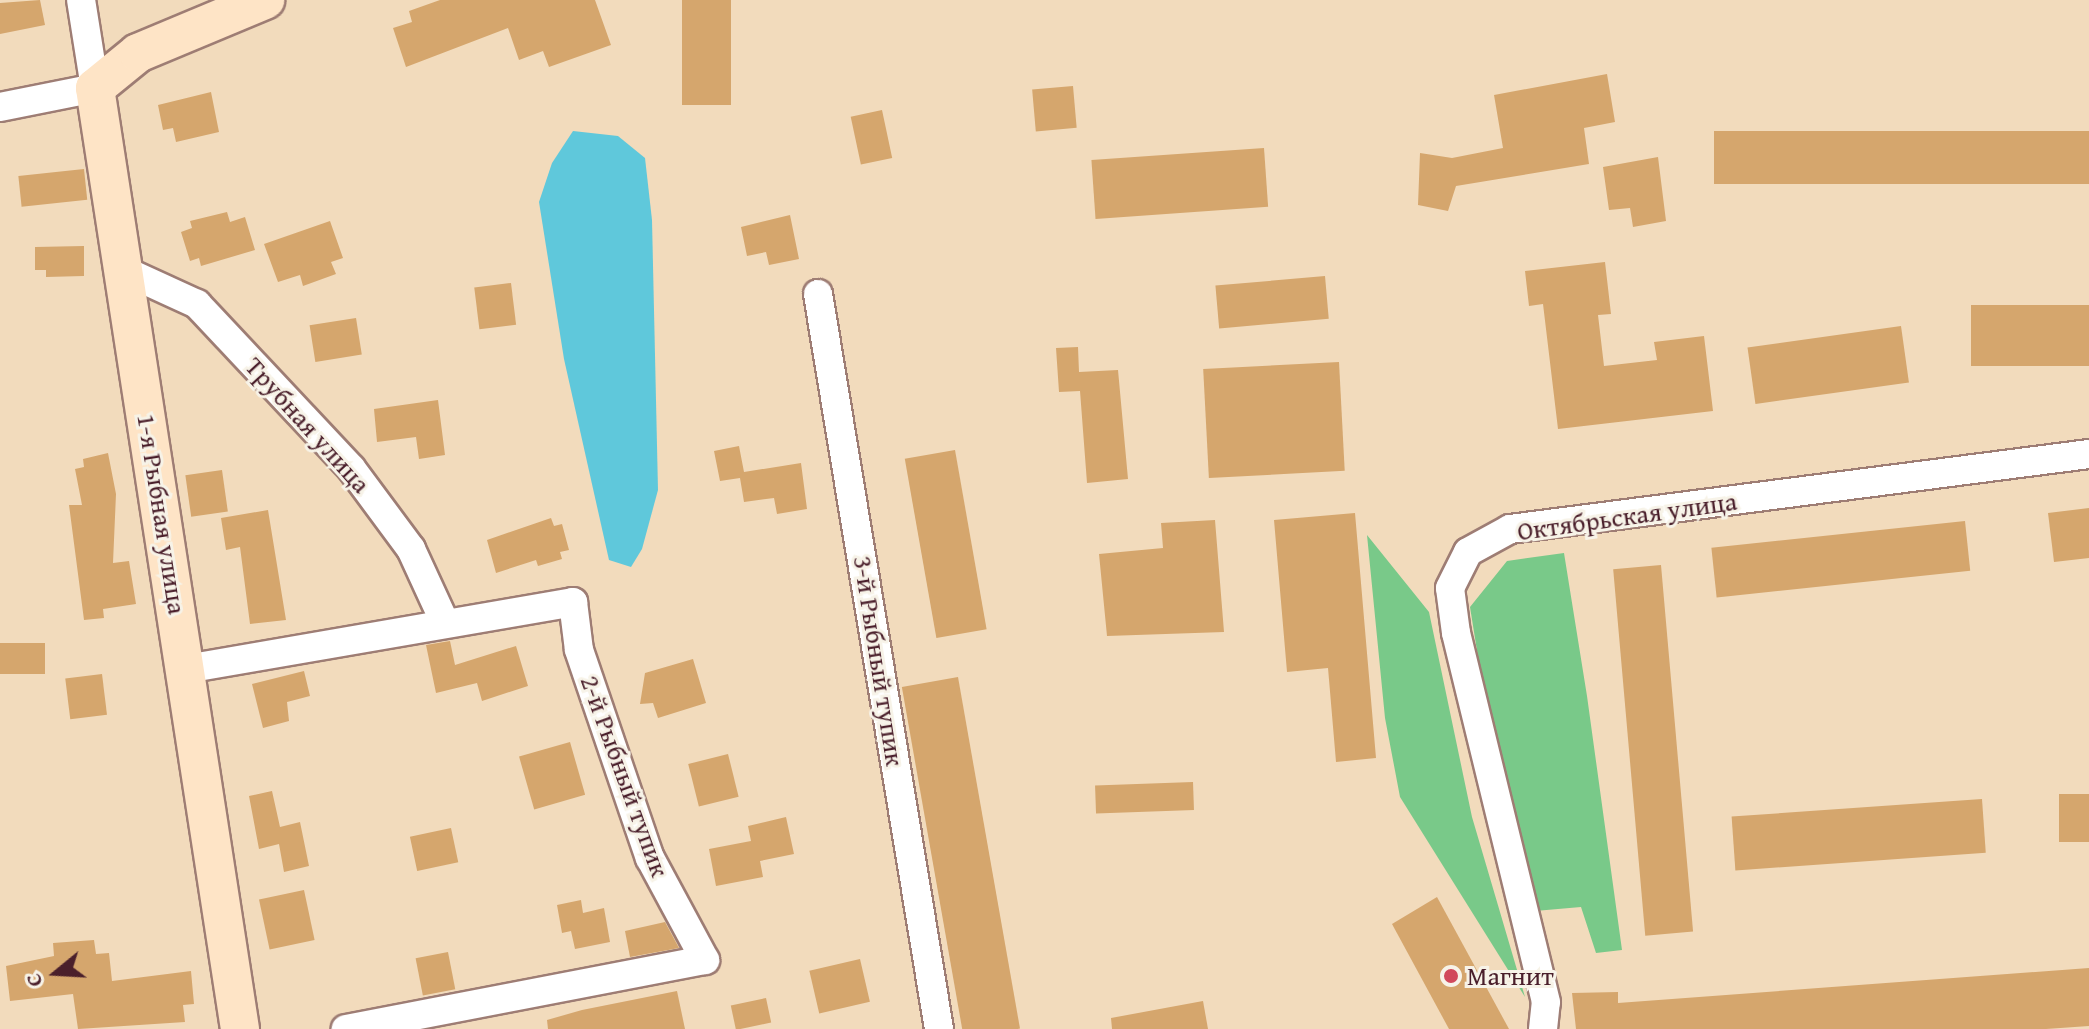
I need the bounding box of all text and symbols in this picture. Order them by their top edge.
street label: Трубная улица [239,351,377,499]
street label: 1-я Рыбная улица [131,412,193,616]
street label: Октябрьская улица [1515,485,1739,547]
street label: 3-й Рыбный тупик [847,554,911,768]
street label: 2-й Рыбный тупик [574,671,676,881]
north arrow [16,933,96,1013]
place label: Магнит [1467,960,1554,992]
marker: Магнит [1442,967,1460,985]
text: С [16,970,50,991]

